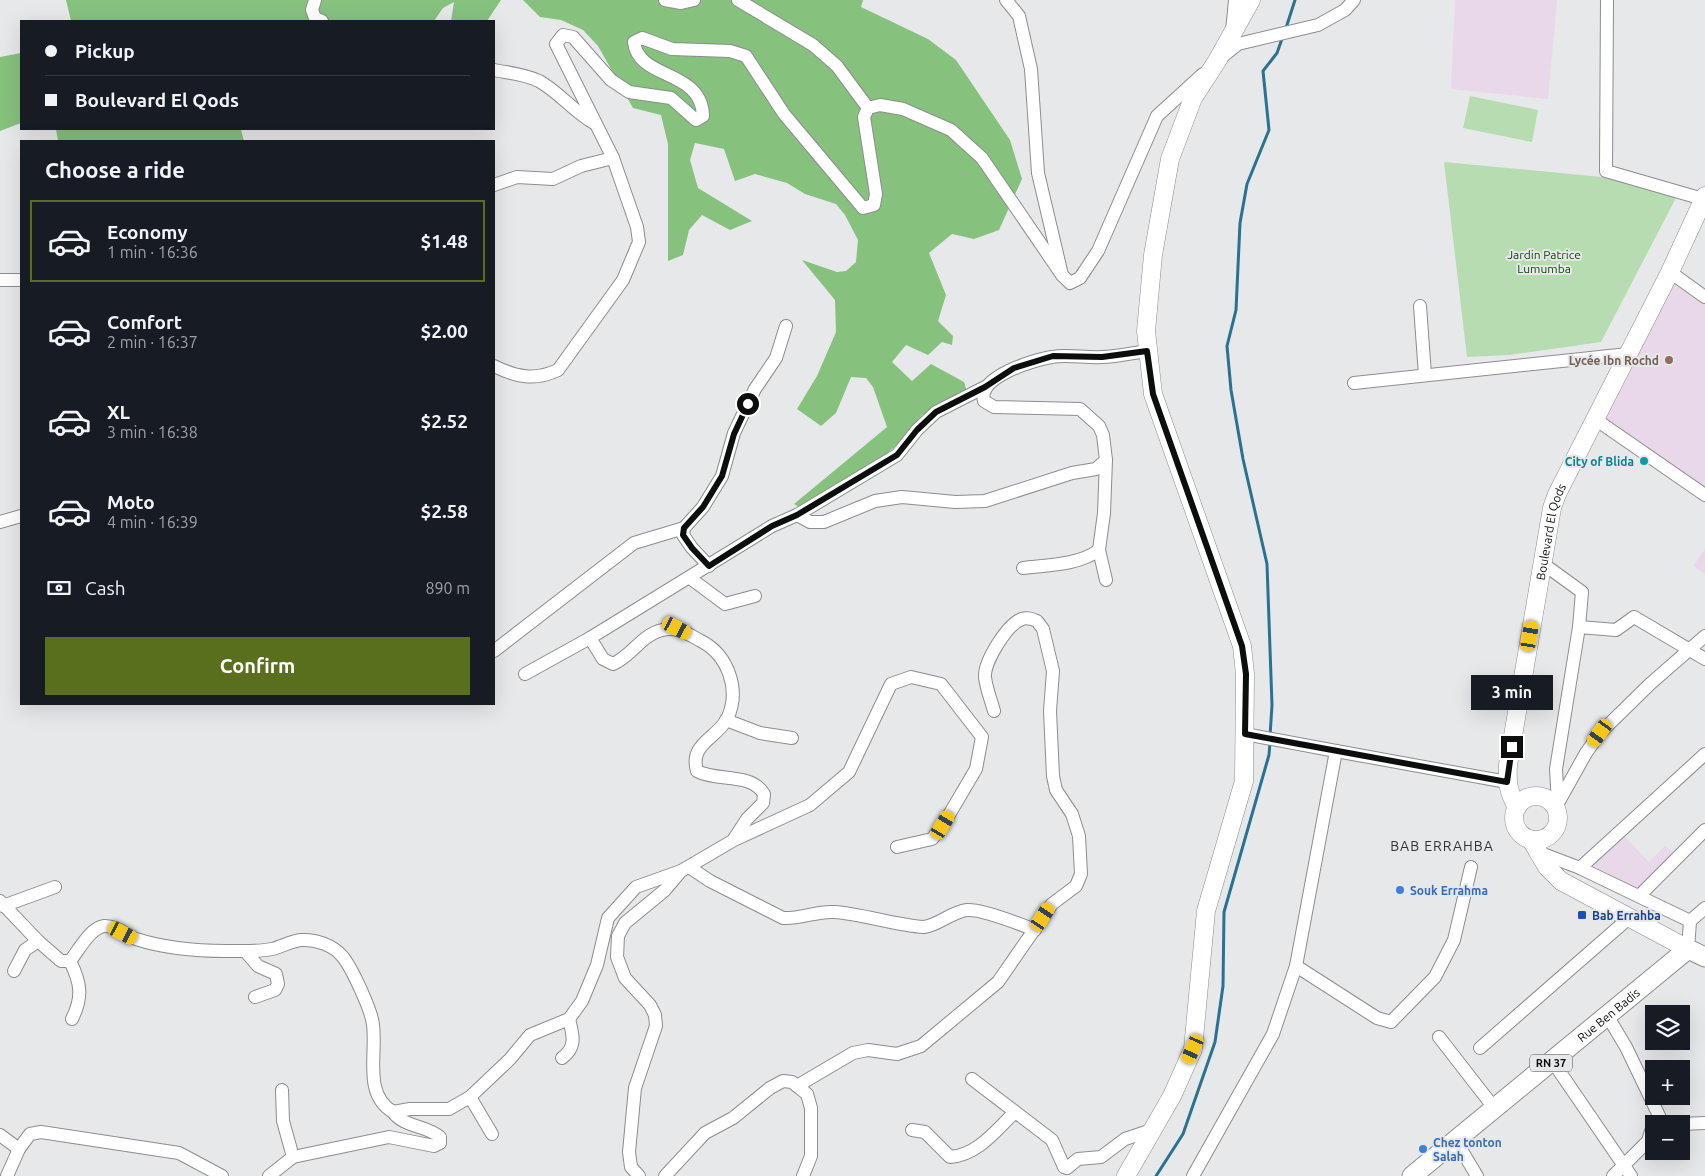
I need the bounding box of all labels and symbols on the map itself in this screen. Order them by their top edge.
park label: Jardin Patrice Lumumba [1507,248,1581,275]
place label: Lycée Ibn Rochd [1569,354,1659,367]
marker: Lycée Ibn Rochd [1663,354,1675,366]
route start [737,393,759,415]
place label: City of Blida [1565,455,1634,468]
marker: City of Blida [1638,455,1650,467]
street label: Boulevard El Qods [1533,481,1568,581]
car [660,615,693,641]
car [1520,620,1539,652]
callout: 3 min [1471,674,1553,710]
car [1585,716,1614,750]
route end [1501,736,1523,758]
car [928,808,957,842]
district label: BAB ERRAHBA [1390,838,1494,854]
marker: Souk Errahma [1394,884,1406,896]
place label: Souk Errahma [1410,884,1488,897]
car [1028,900,1057,934]
marker: Bab Errahba [1576,909,1588,921]
place label: Bab Errahba [1592,909,1661,922]
car [106,920,139,946]
street label: Rue Ben Badis [1574,985,1642,1044]
car [1180,1032,1205,1066]
road number: RN 37 [1530,1054,1572,1072]
place label: Chez tonton Salah [1433,1136,1502,1163]
marker: Chez tonton Salah [1417,1143,1429,1155]

